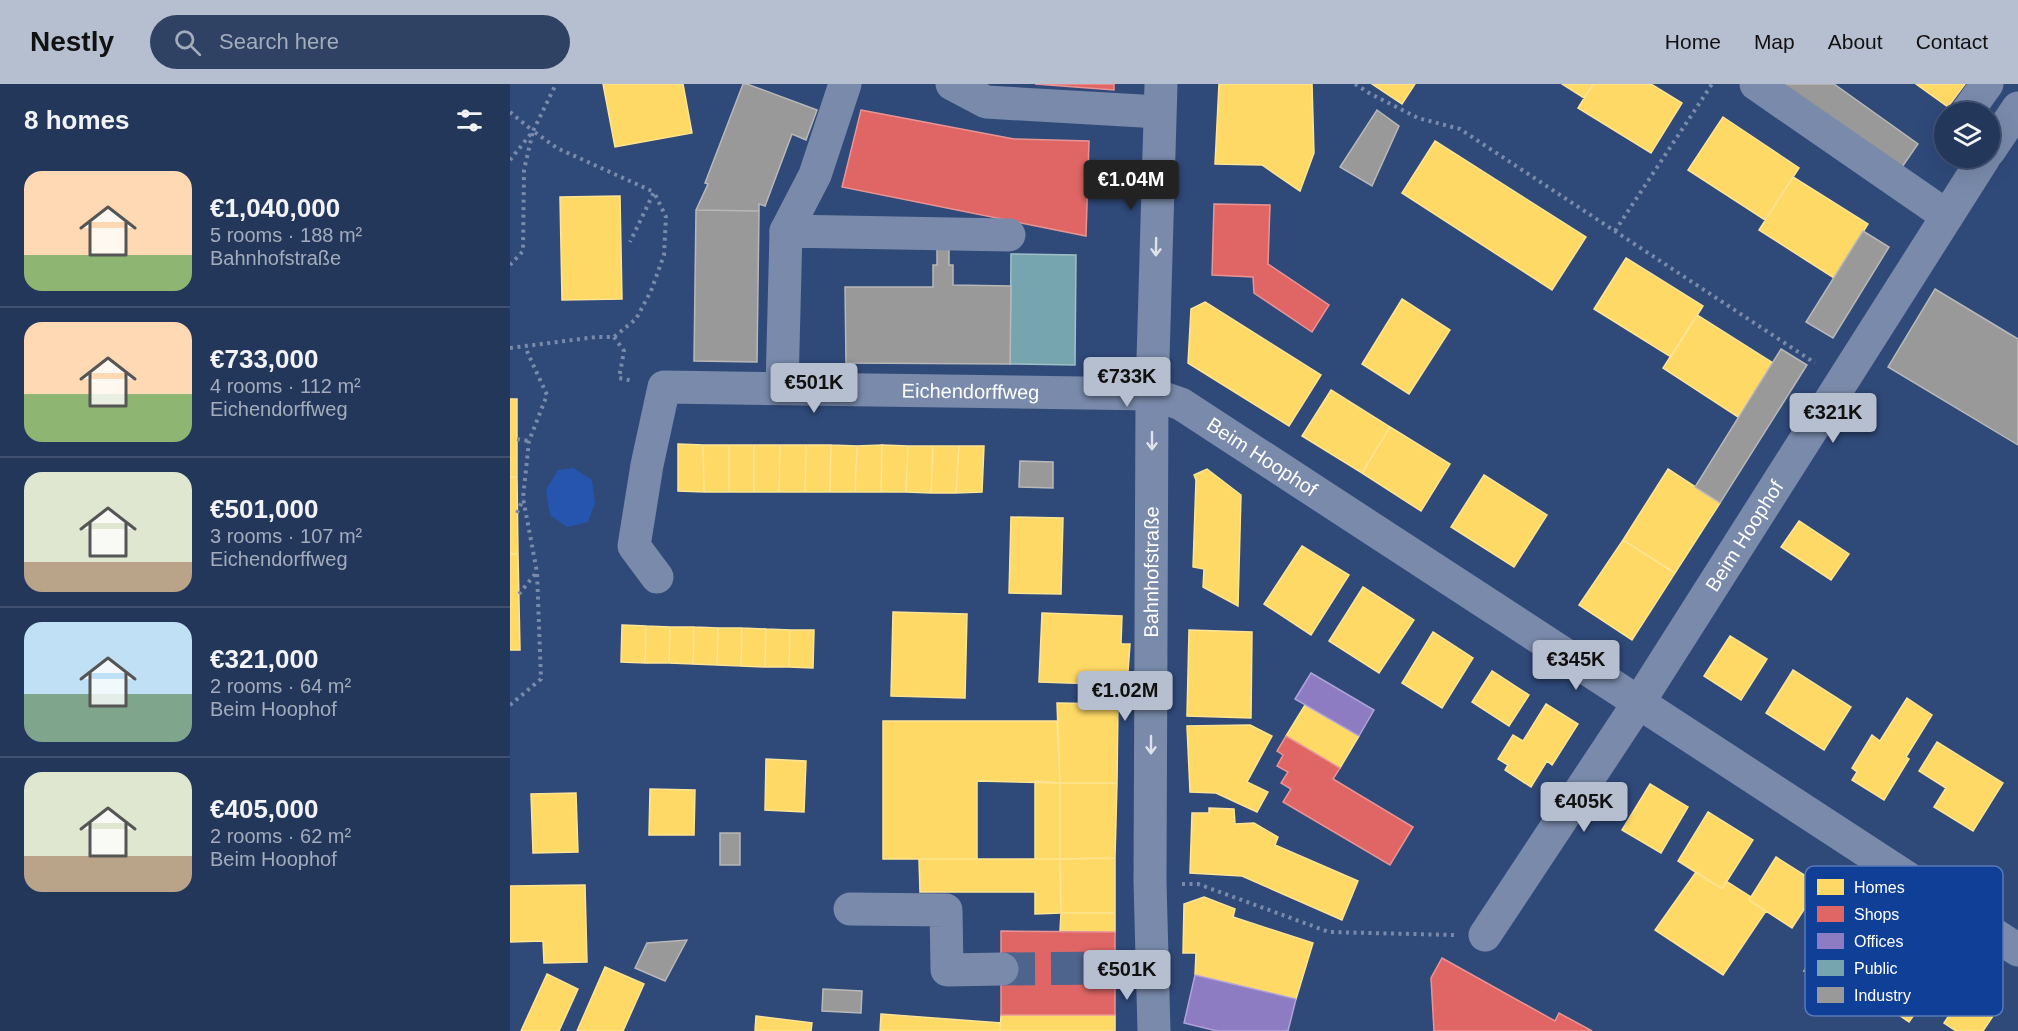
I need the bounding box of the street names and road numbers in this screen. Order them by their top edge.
street label: Eichendorffweg [902,379,1039,403]
street label: Beim Hoophof [1203,413,1322,501]
street label: Beim Hoophof [1701,476,1788,595]
street label: Bahnhofstraße [1140,506,1163,638]

